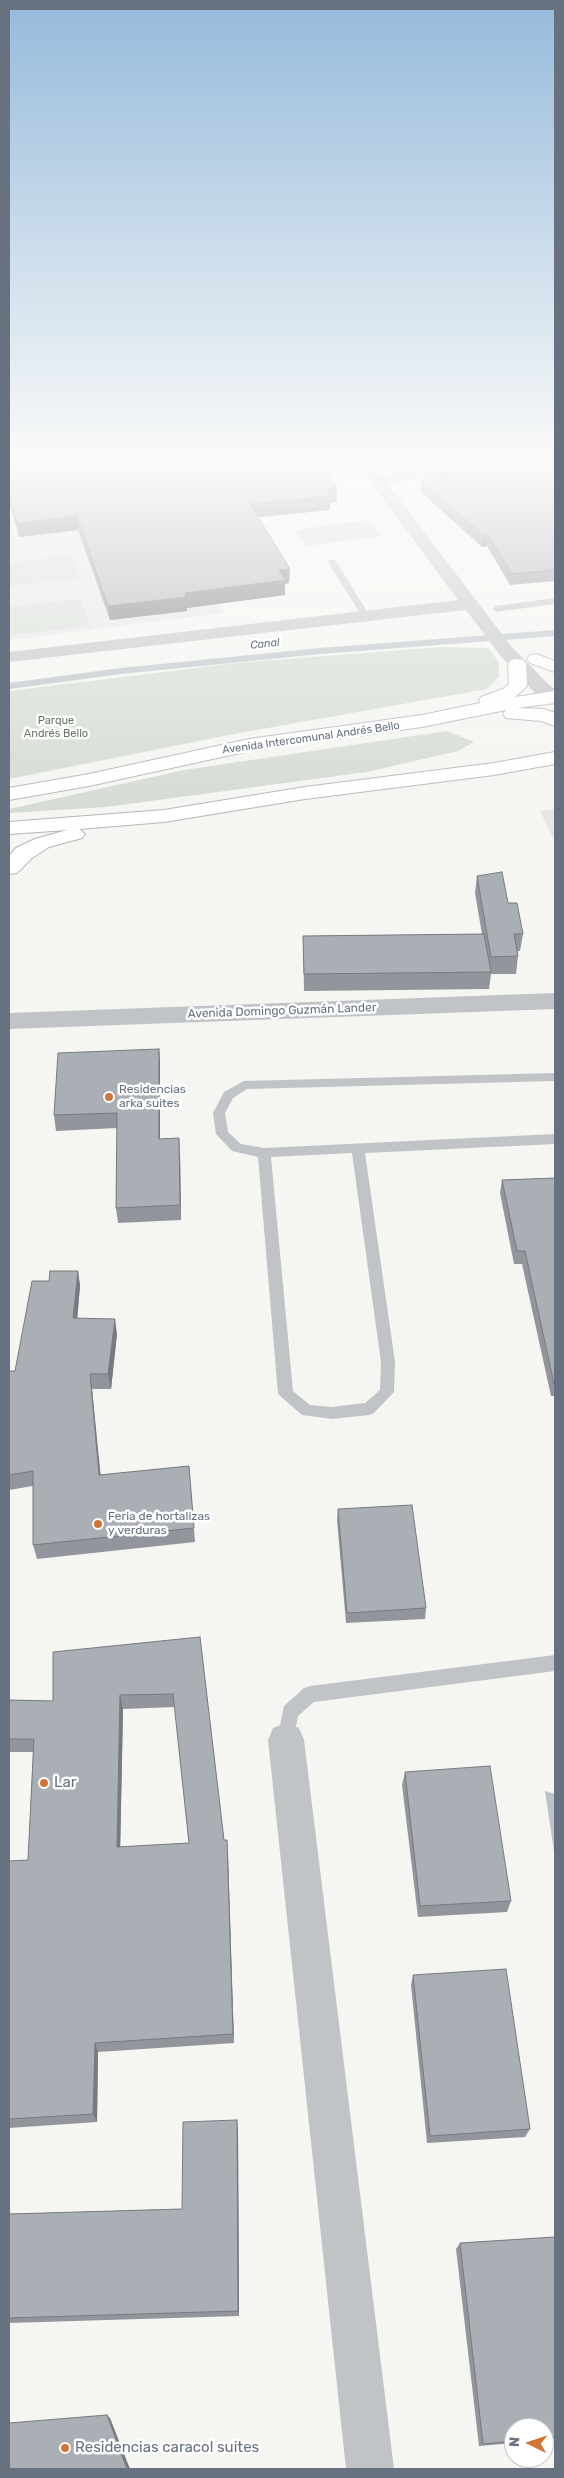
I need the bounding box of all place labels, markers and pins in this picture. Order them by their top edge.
place label: Residencias arka suites [119,1083,186,1111]
marker: Residencias arka suites [103,1091,115,1103]
place label: Feria de hortalizas y verduras [108,1510,210,1538]
marker: Feria de hortalizas y verduras [92,1518,104,1530]
place label: Lar [54,1774,76,1792]
marker: Lar [38,1777,50,1789]
place label: Residencias caracol suites [75,2439,259,2457]
marker: Residencias caracol suites [59,2442,71,2454]

